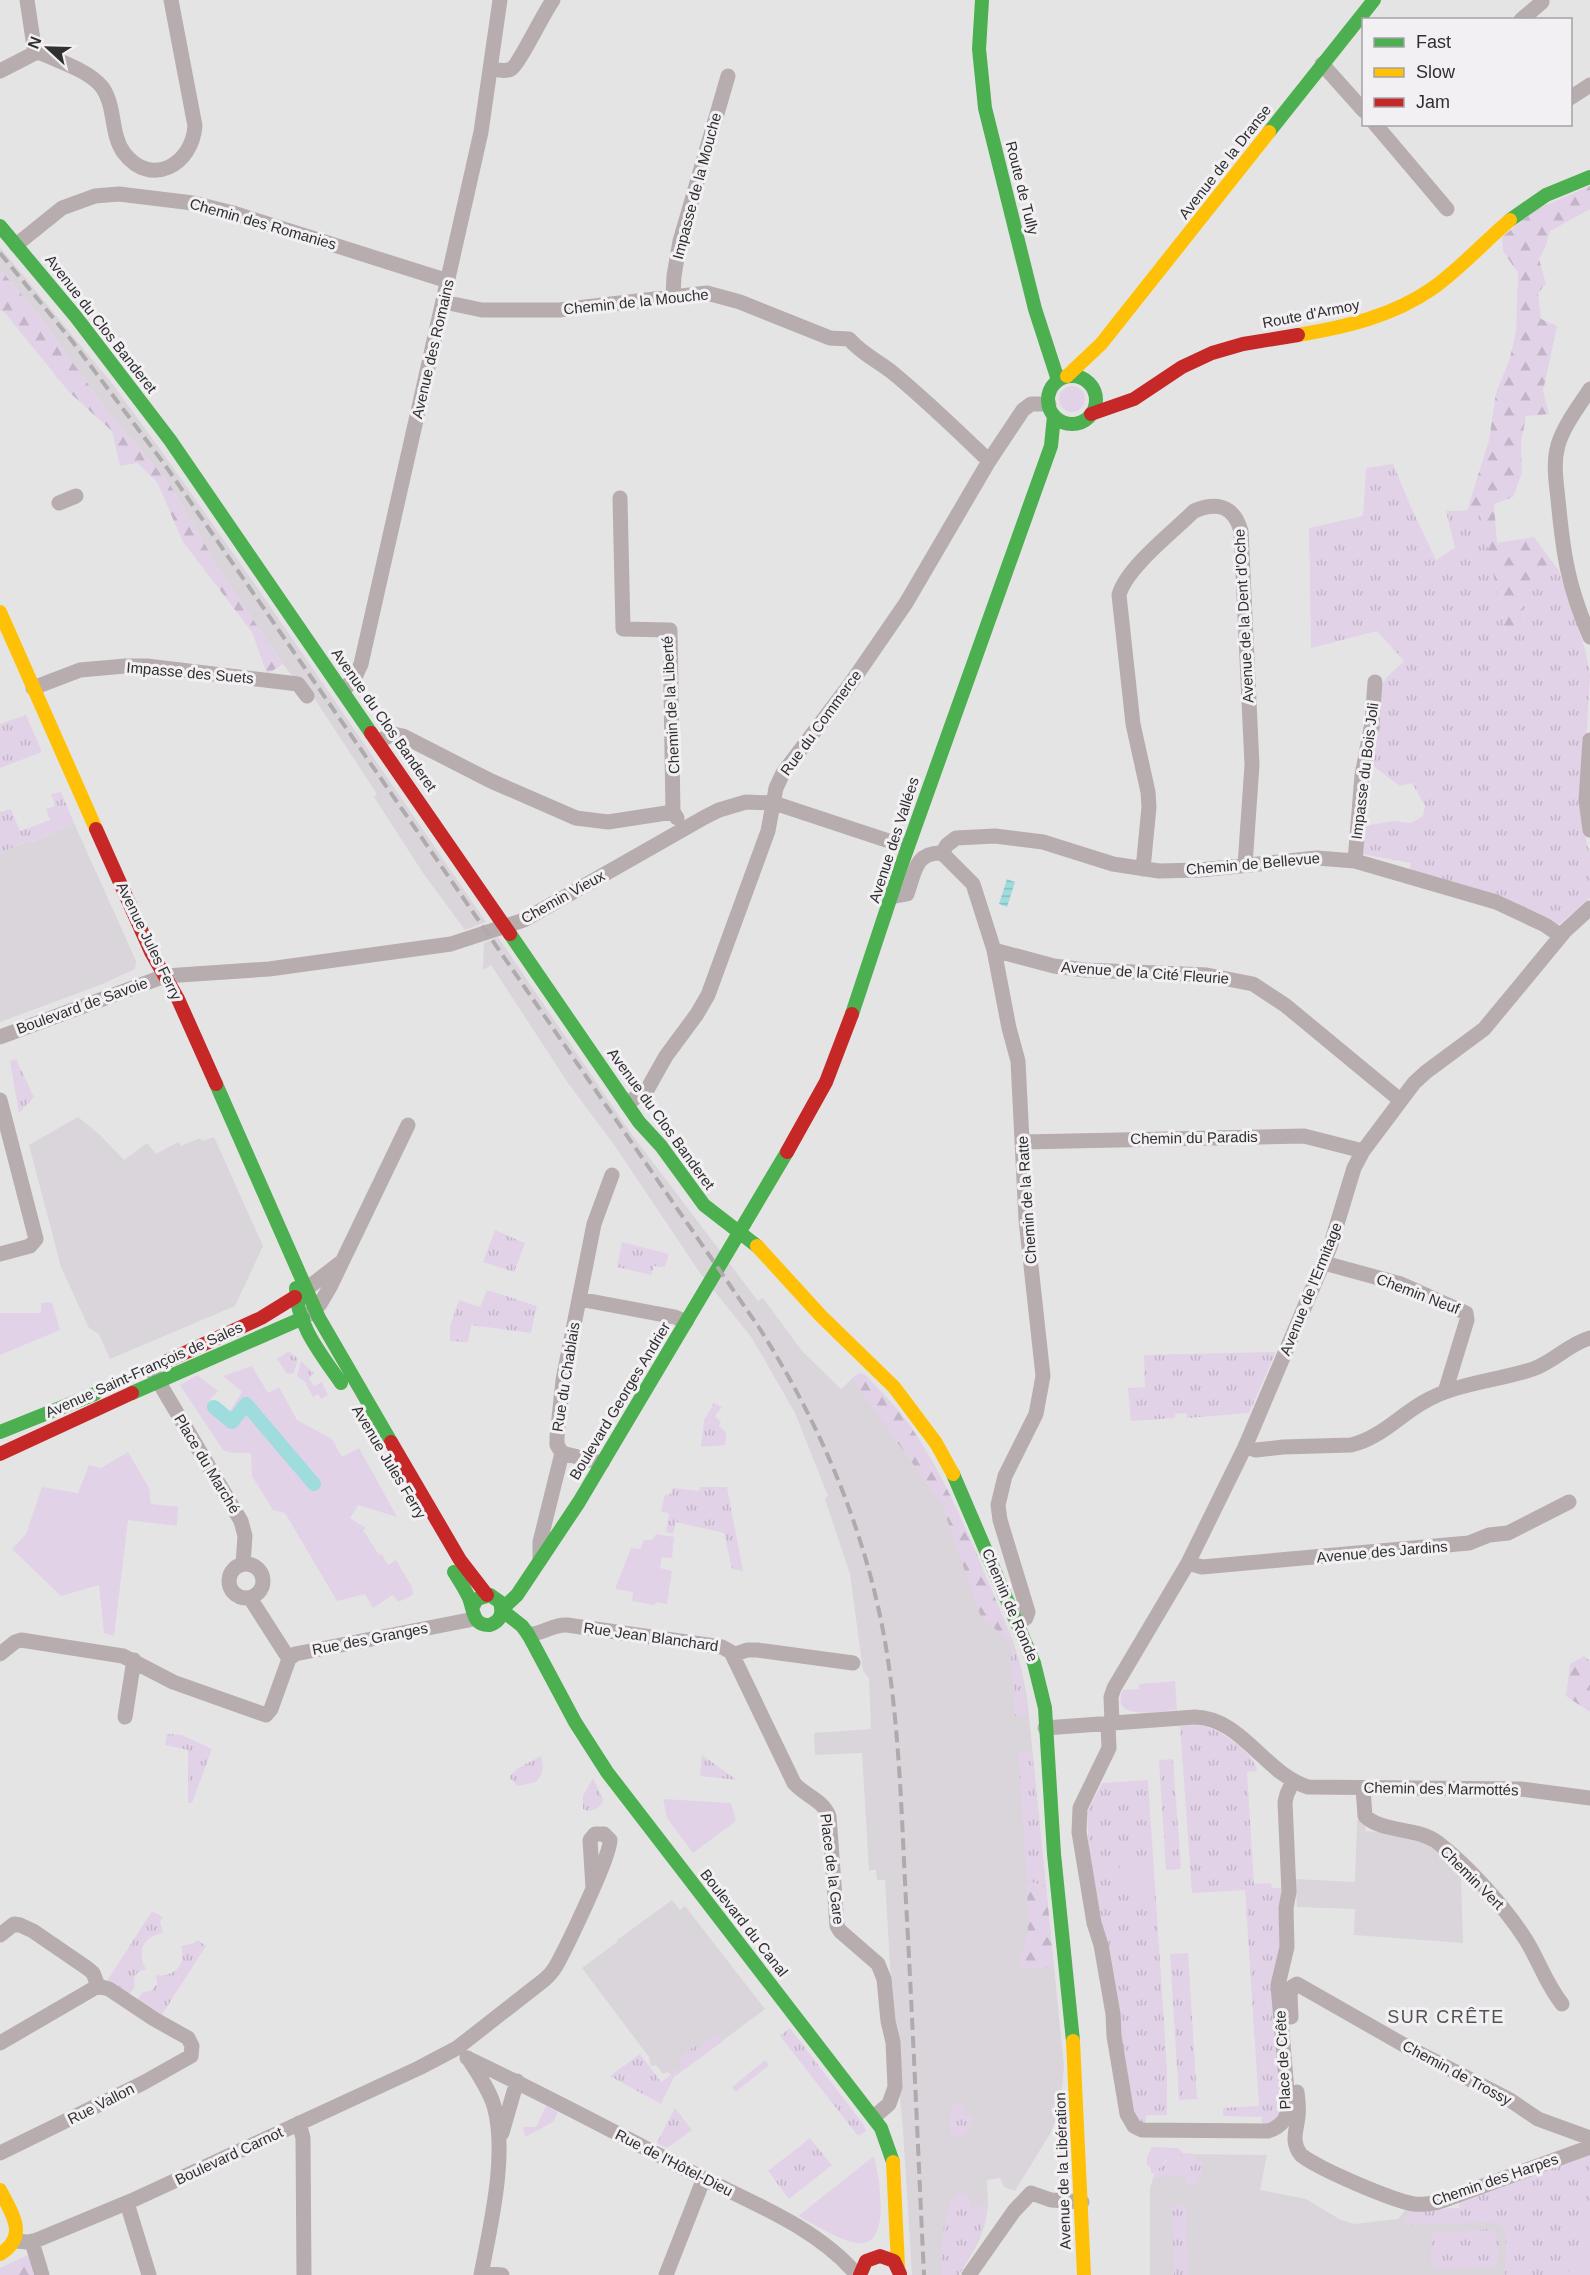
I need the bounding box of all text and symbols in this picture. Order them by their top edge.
north arrow [18,18,78,78]
legend [1362,18,1572,126]
text: Fast [1416,32,1451,52]
text: N [25,34,45,51]
text: Slow [1416,62,1456,82]
text: Jam [1416,92,1450,112]
street label: Avenue de la Dranse [1175,101,1274,222]
street label: Impasse de la Mouche [669,111,724,261]
street label: Route de Tully [1003,139,1042,237]
street label: Chemin des Romanies [188,194,338,253]
street label: Avenue du Clos Banderet [42,251,161,397]
street label: Avenue des Romains [408,278,457,420]
street label: Chemin de la Mouche [562,285,709,318]
street label: Route d'Armoy [1261,296,1361,331]
street label: Avenue de la Dent d'Oche [1230,529,1257,704]
street label: Chemin de la Liberté [658,635,683,775]
street label: Avenue du Clos Banderet [328,645,441,795]
street label: Impasse des Suets [126,658,254,687]
street label: Rue du Commerce [777,667,864,779]
street label: Impasse du Bois Joli [1348,702,1381,840]
street label: Avenue des Vallées [865,775,922,905]
street label: Chemin de Bellevue [1185,849,1321,878]
street label: Chemin Vieux [518,866,608,927]
street label: Avenue Jules Ferry [114,879,186,1003]
street label: Avenue de la Cité Fleurie [1061,958,1230,987]
street label: Boulevard de Savoie [14,974,150,1037]
street label: Avenue du Clos Banderet [604,1045,719,1193]
street label: Chemin du Paradis [1130,1128,1258,1147]
street label: Chemin de la Ratte [1014,1135,1039,1265]
street label: Avenue de l'Ermitage [1276,1220,1345,1358]
street label: Chemin Neuf [1374,1270,1463,1317]
street label: Avenue Saint-François de Sales [43,1318,245,1421]
street label: Boulevard Georges Andrier [566,1319,673,1483]
street label: Rue du Chablais [548,1321,583,1433]
street label: Avenue Jules Ferry [349,1402,430,1522]
street label: Place du Marché [171,1411,244,1516]
street label: Avenue des Jardins [1316,1537,1448,1566]
street label: Chemin de Ronde [979,1546,1042,1664]
street label: Rue des Granges [311,1619,429,1658]
street label: Rue Jean Blanchard [583,1619,720,1654]
street label: Chemin des Marmottés [1363,1779,1519,1798]
street label: Place de la Gare [817,1812,848,1925]
street label: Chemin Vert [1437,1842,1508,1913]
street label: Boulevard du Canal [697,1866,792,1980]
district label: SUR CRÊTE [1387,2007,1505,2027]
street label: Place de Crête [1271,2010,1294,2110]
street label: Chemin de Trossy [1400,2037,1515,2109]
street label: Rue Vallon [65,2080,137,2128]
street label: Avenue de la Libération [1051,2092,1074,2250]
street label: Boulevard Carnot [172,2123,286,2188]
street label: Rue de l'Hôtel-Dieu [613,2126,736,2200]
street label: Chemin des Harpes [1429,2150,1560,2209]

